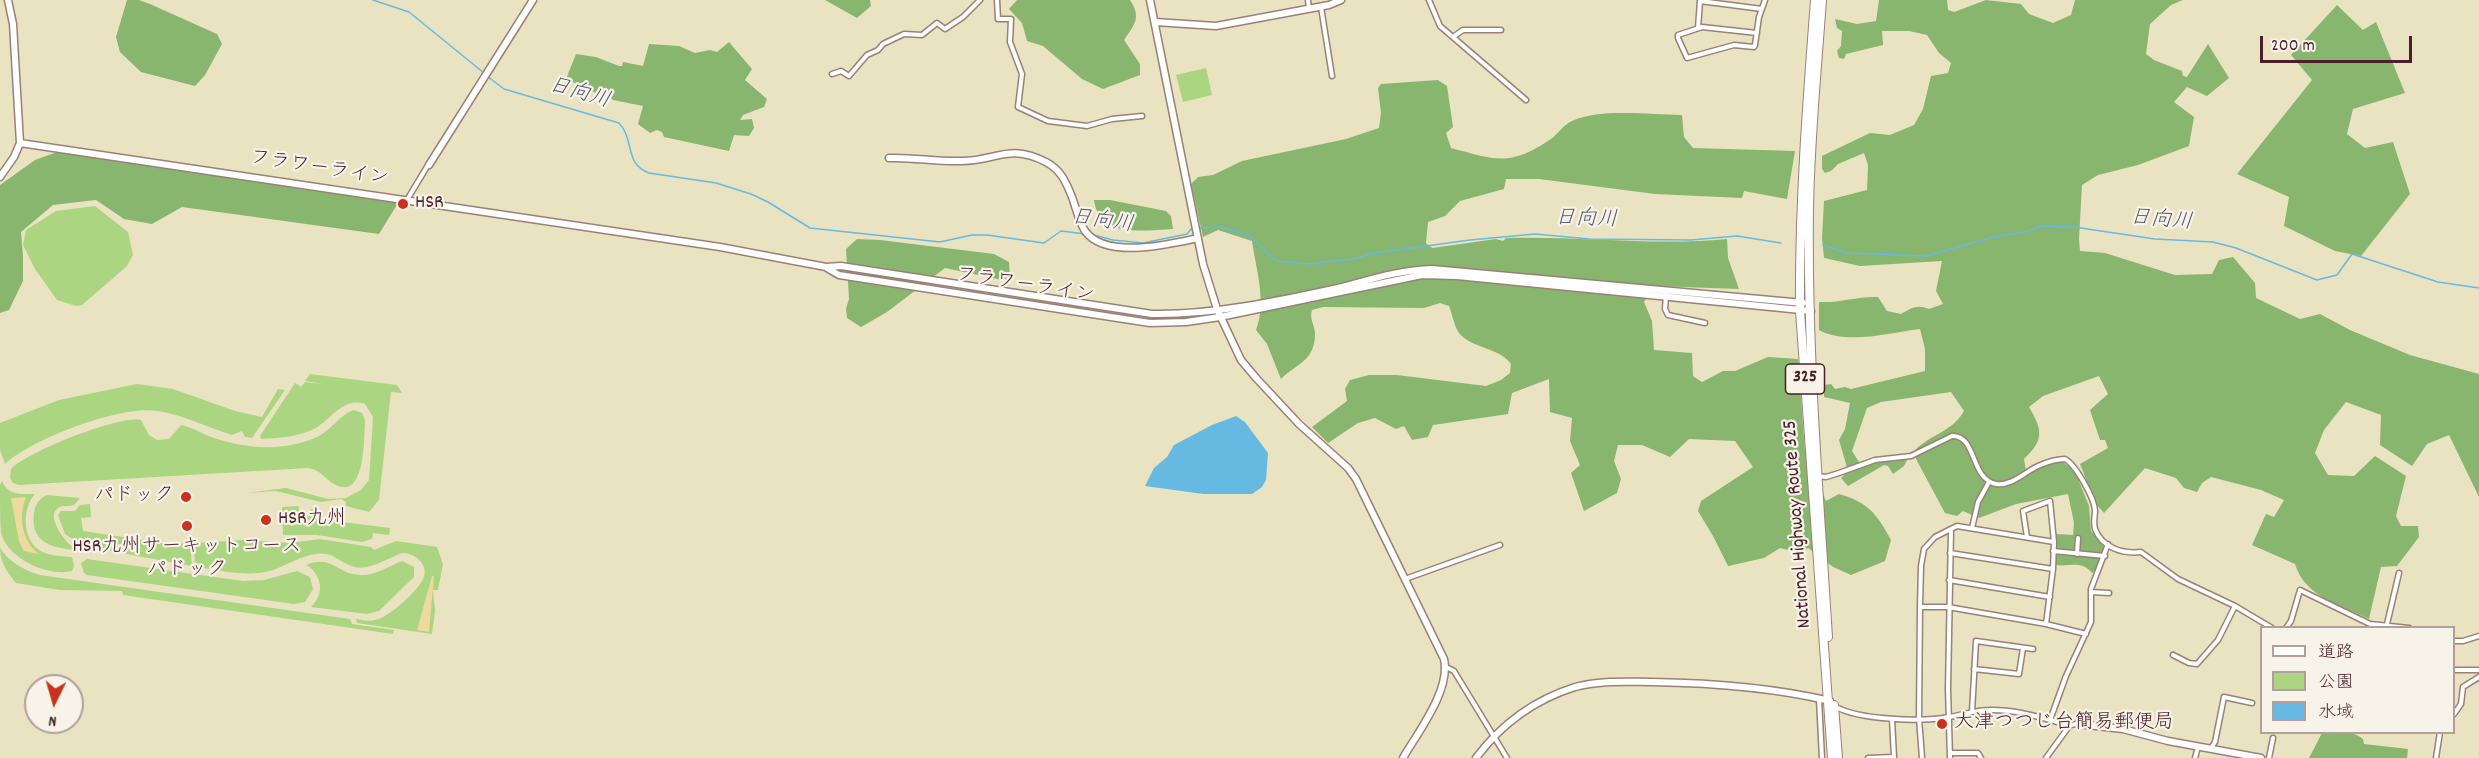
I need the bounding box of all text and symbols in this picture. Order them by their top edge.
scale bar [2263,24,2414,62]
text: 200 m [2271,34,2315,59]
water label: 日向川 [545,74,613,116]
street label: フラワーライン [248,147,390,193]
place label: HSR [415,192,444,216]
marker: HSR [396,197,410,211]
water label: 日向川 [1069,206,1135,240]
water label: 日向川 [1554,207,1618,235]
water label: 日向川 [2129,207,2193,237]
street label: フラワーライン [954,264,1096,310]
road number: 325 [1786,364,1824,394]
street label: National Highway Route 325 [1780,419,1818,629]
place label: パドック [94,485,174,509]
marker: パドック [179,490,193,504]
place label: HSR九州 [278,508,347,532]
marker: HSR九州 [259,513,273,527]
marker: HSR九州サーキットコース パドック [180,519,194,533]
place label: HSR九州サーキットコース パドック [73,536,301,583]
legend [2260,626,2455,734]
text: 道路 [2318,641,2354,666]
text: 公園 [2318,671,2354,696]
north arrow [24,674,84,734]
text: 水域 [2318,701,2354,726]
text: N [48,709,58,732]
place label: 大津つつじ台簡易郵便局 [1954,712,2174,736]
marker: 大津つつじ台簡易郵便局 [1935,717,1949,731]

